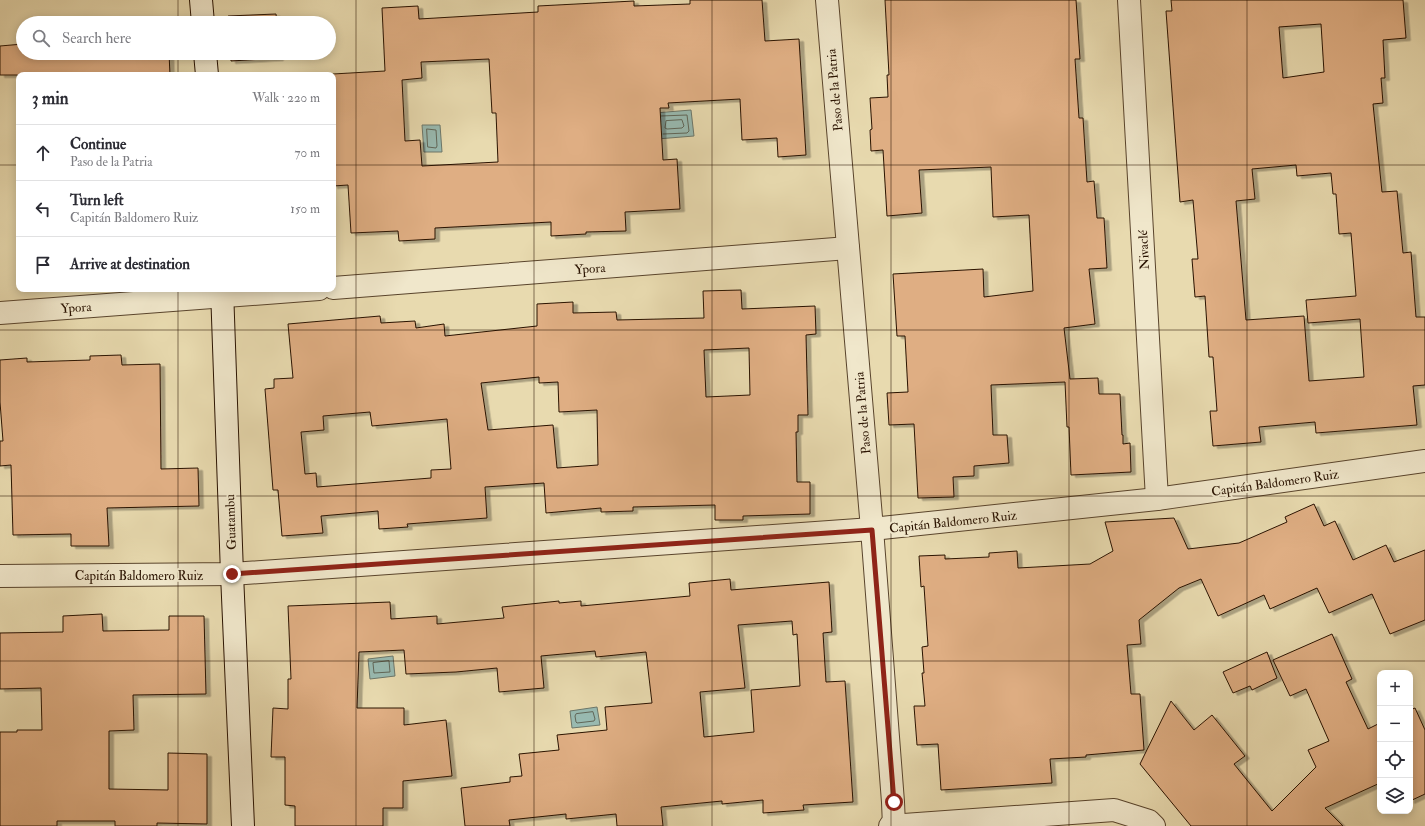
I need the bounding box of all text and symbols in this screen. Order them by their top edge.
search box [16,16,336,60]
icon: search [30,27,52,49]
text: Search here [62,29,131,48]
street label: Paso de la Patria [823,47,847,132]
text: 3 min [32,88,69,109]
text: Walk · 220 m [252,90,320,106]
text: Continue [70,135,126,154]
icon: ahead [32,142,54,164]
text: 70 m [295,145,320,161]
text: Paso de la Patria [70,154,153,170]
text: Turn left [70,191,124,210]
icon: left [32,198,54,220]
text: 150 m [290,201,320,217]
text: Capitán Baldomero Ruiz [70,210,198,226]
street label: Nivaclé [1135,229,1153,270]
icon: arrive [32,254,54,276]
text: Arrive at destination [70,255,190,274]
street label: Ypora [574,260,607,279]
street label: Ypora [60,299,93,318]
street label: Paso de la Patria [851,370,875,455]
street label: Capitán Baldomero Ruiz [1210,466,1341,501]
street label: Guatambu [222,494,240,550]
street label: Capitán Baldomero Ruiz [888,507,1019,538]
route end [223,565,241,583]
street label: Capitán Baldomero Ruiz [75,568,204,585]
map controls [1377,670,1413,814]
button: + [1377,670,1413,706]
button: − [1377,706,1413,742]
button: locate [1377,742,1413,778]
button: layers [1377,778,1413,814]
route start [885,793,903,811]

